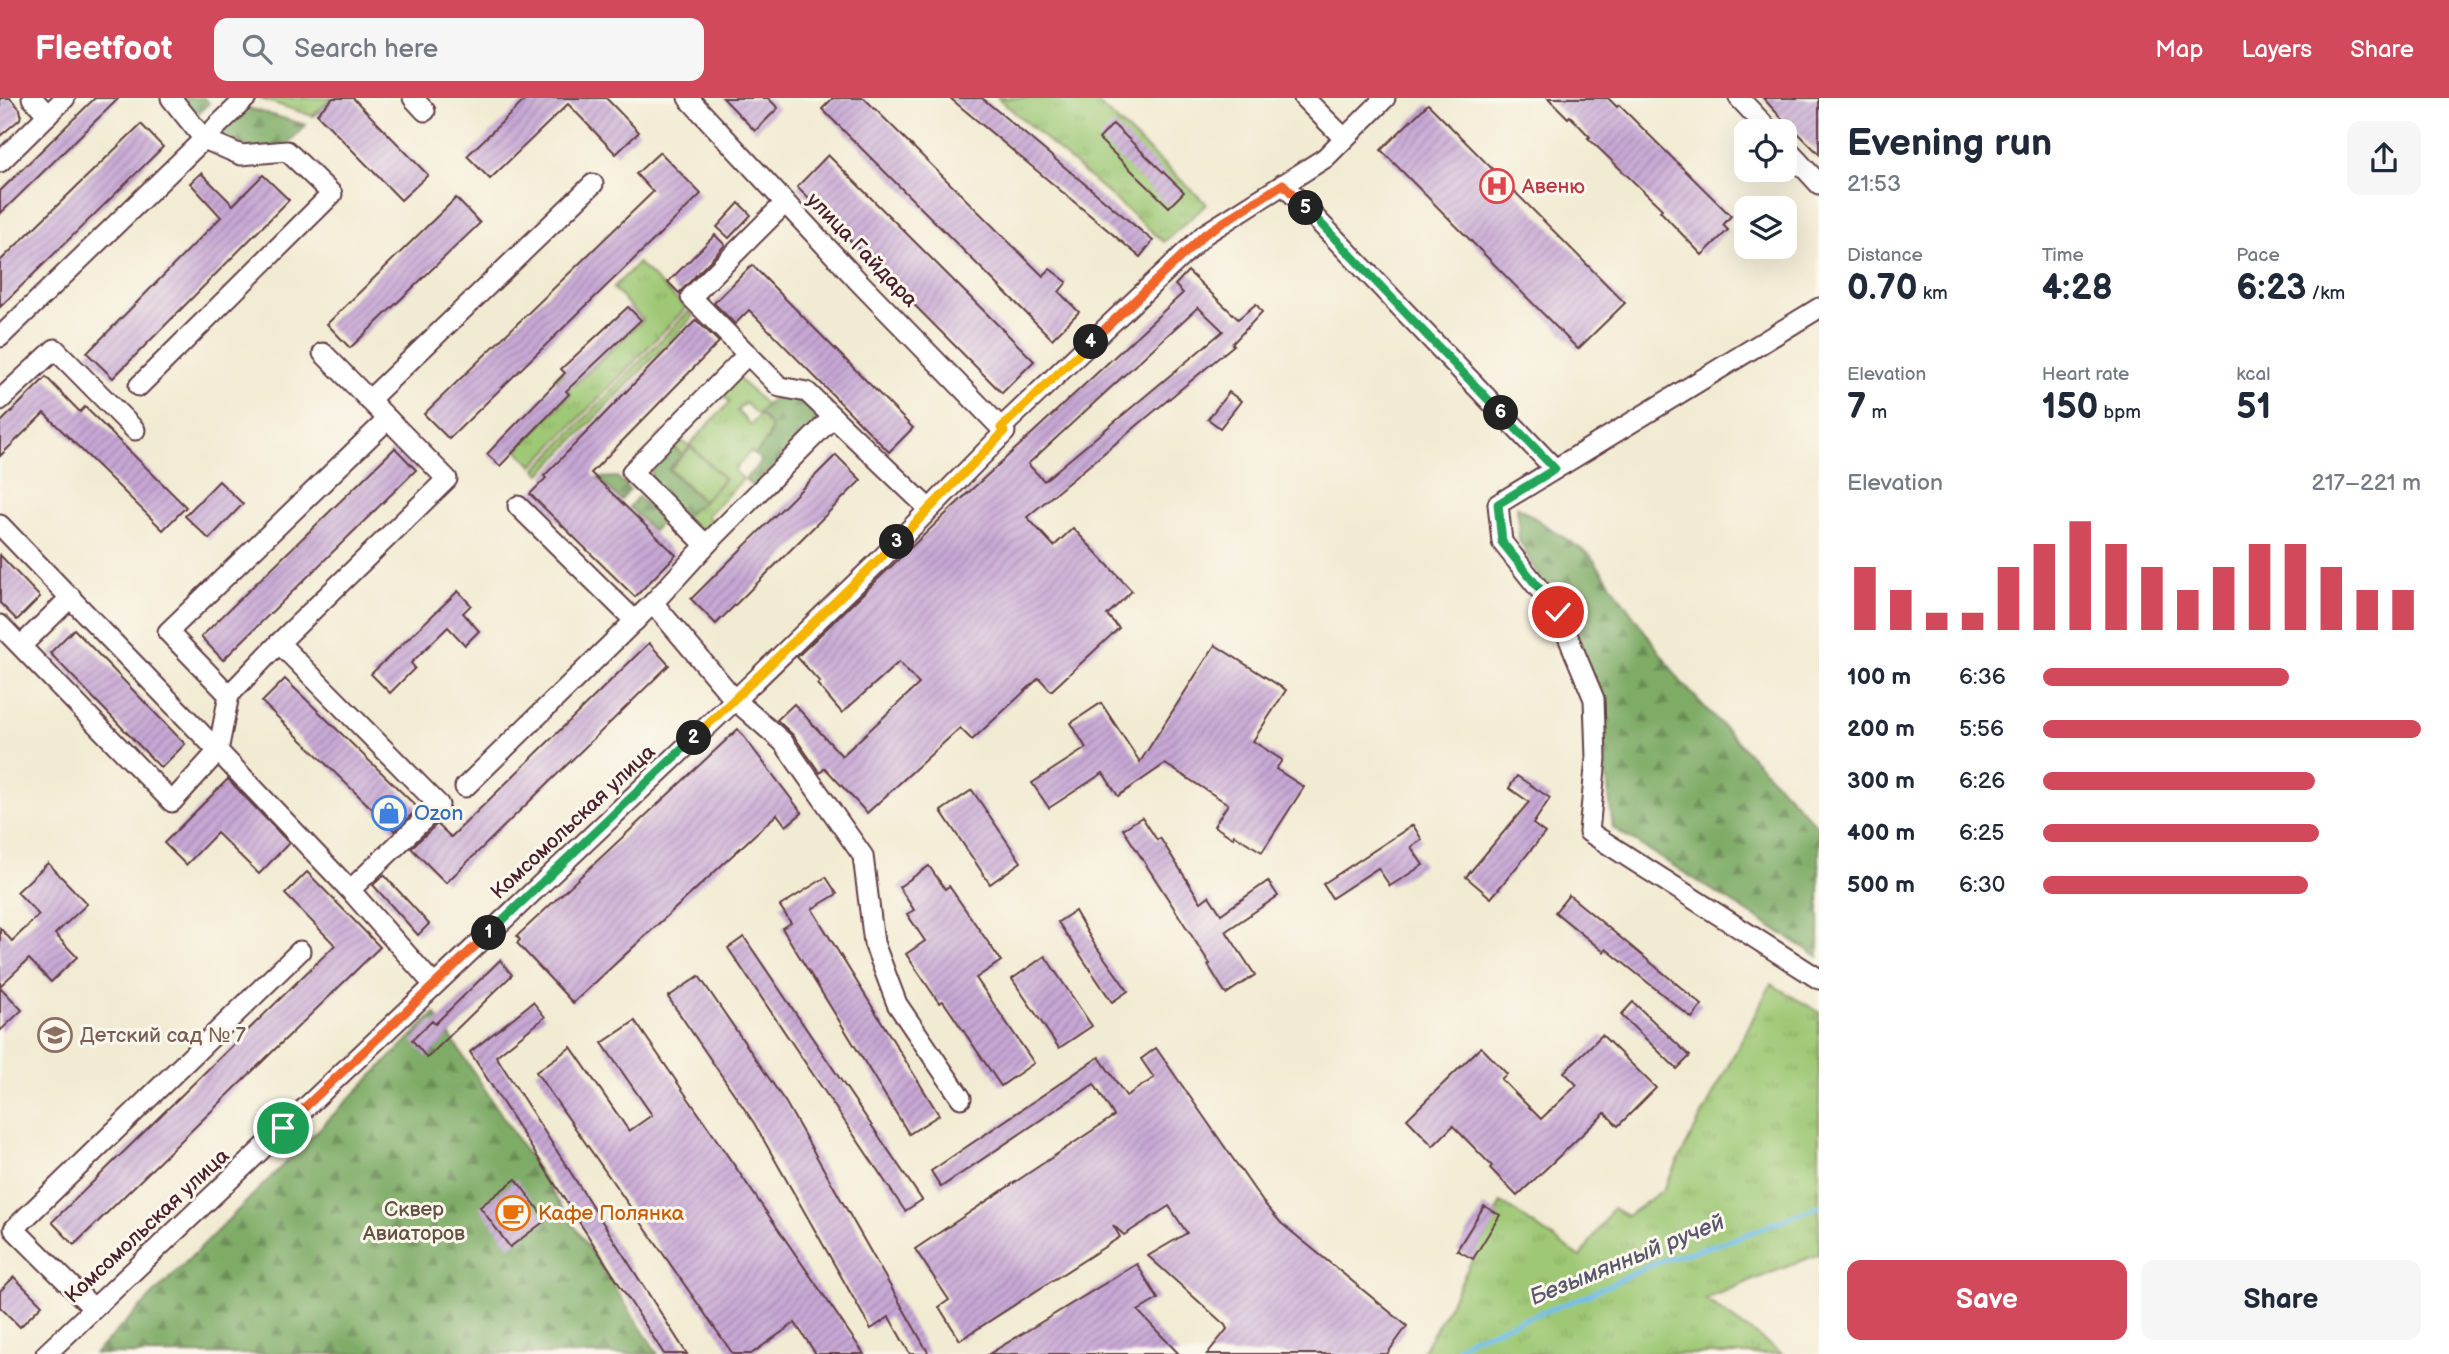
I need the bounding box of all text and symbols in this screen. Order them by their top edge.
search box [214,18,704,81]
text: Fleetfoot [35,29,172,69]
icon: search [238,30,276,68]
text: Search here [294,34,438,65]
text: Map [2155,35,2203,64]
text: Layers [2241,35,2312,64]
text: Share [2350,35,2414,64]
map controls [1734,119,1797,259]
button: locate [1734,119,1797,182]
text: Evening run [1847,121,2052,166]
button: share [2347,121,2421,195]
hospital icon: Авеню [1478,167,1516,205]
text: 21:53 [1847,170,1901,198]
place label: Авеню [1521,174,1585,199]
street label: улица Гайдара [801,188,923,313]
pin: 5 [1288,190,1324,226]
text: 5 [1300,196,1311,219]
button: layers [1734,196,1797,259]
text: Distance [1847,244,1923,267]
text: Time [2042,244,2084,267]
text: Pace [2236,244,2280,267]
text: 0.70 [1847,267,1918,310]
text: 4:28 [2042,267,2113,310]
text: 6:23 [2236,267,2306,310]
text: km [1918,282,1948,305]
text: /km [2306,282,2345,305]
pin: 4 [1074,324,1108,360]
text: 4 [1085,330,1096,353]
text: Elevation [1847,363,1926,386]
text: Heart rate [2042,363,2129,386]
text: kcal [2236,363,2270,386]
text: 7 [1847,386,1866,429]
text: 150 [2042,386,2098,429]
text: 51 [2236,386,2271,429]
pin: 6 [1484,396,1518,430]
text: 6 [1495,401,1506,424]
text: m [1866,401,1887,424]
text: bpm [2098,401,2141,424]
text: Elevation [1847,469,1943,497]
text: 217–221 m [2311,469,2421,497]
pin: 3 [880,524,914,560]
text: 3 [891,530,902,553]
pin [1528,582,1588,642]
icon: check [1539,593,1577,631]
text: 100 m [1847,663,1911,691]
text: 6:36 [1959,663,2006,691]
text: 200 m [1847,715,1915,743]
text: 5:56 [1959,715,2004,743]
pin: 2 [676,720,712,756]
text: 2 [688,726,699,749]
street label: Комсомольская улица [486,739,661,905]
text: 300 m [1847,767,1915,795]
text: 6:26 [1959,767,2005,795]
shop icon: Ozon [370,794,408,832]
place label: Ozon [414,801,463,826]
text: 400 m [1847,819,1915,847]
text: 6:25 [1959,819,2004,847]
text: 500 m [1847,871,1915,899]
text: 6:30 [1959,871,2005,899]
pin: 1 [472,916,506,950]
text: 1 [485,921,493,944]
school or university icon: Детский сад № 7 [36,1016,74,1054]
place label: Детский сад № 7 [80,1023,247,1048]
pin [253,1098,313,1158]
icon: arrive [264,1109,302,1147]
street label: Комсомольская улица [60,1143,235,1309]
cafe icon: Кафе Полянка [494,1194,532,1232]
park label: Сквер Авиаторов [362,1197,465,1246]
place label: Кафе Полянка [538,1201,685,1226]
water label: Безымянный ручей [1526,1208,1728,1312]
button: Save [1847,1260,2127,1340]
button: Share [2141,1260,2421,1340]

